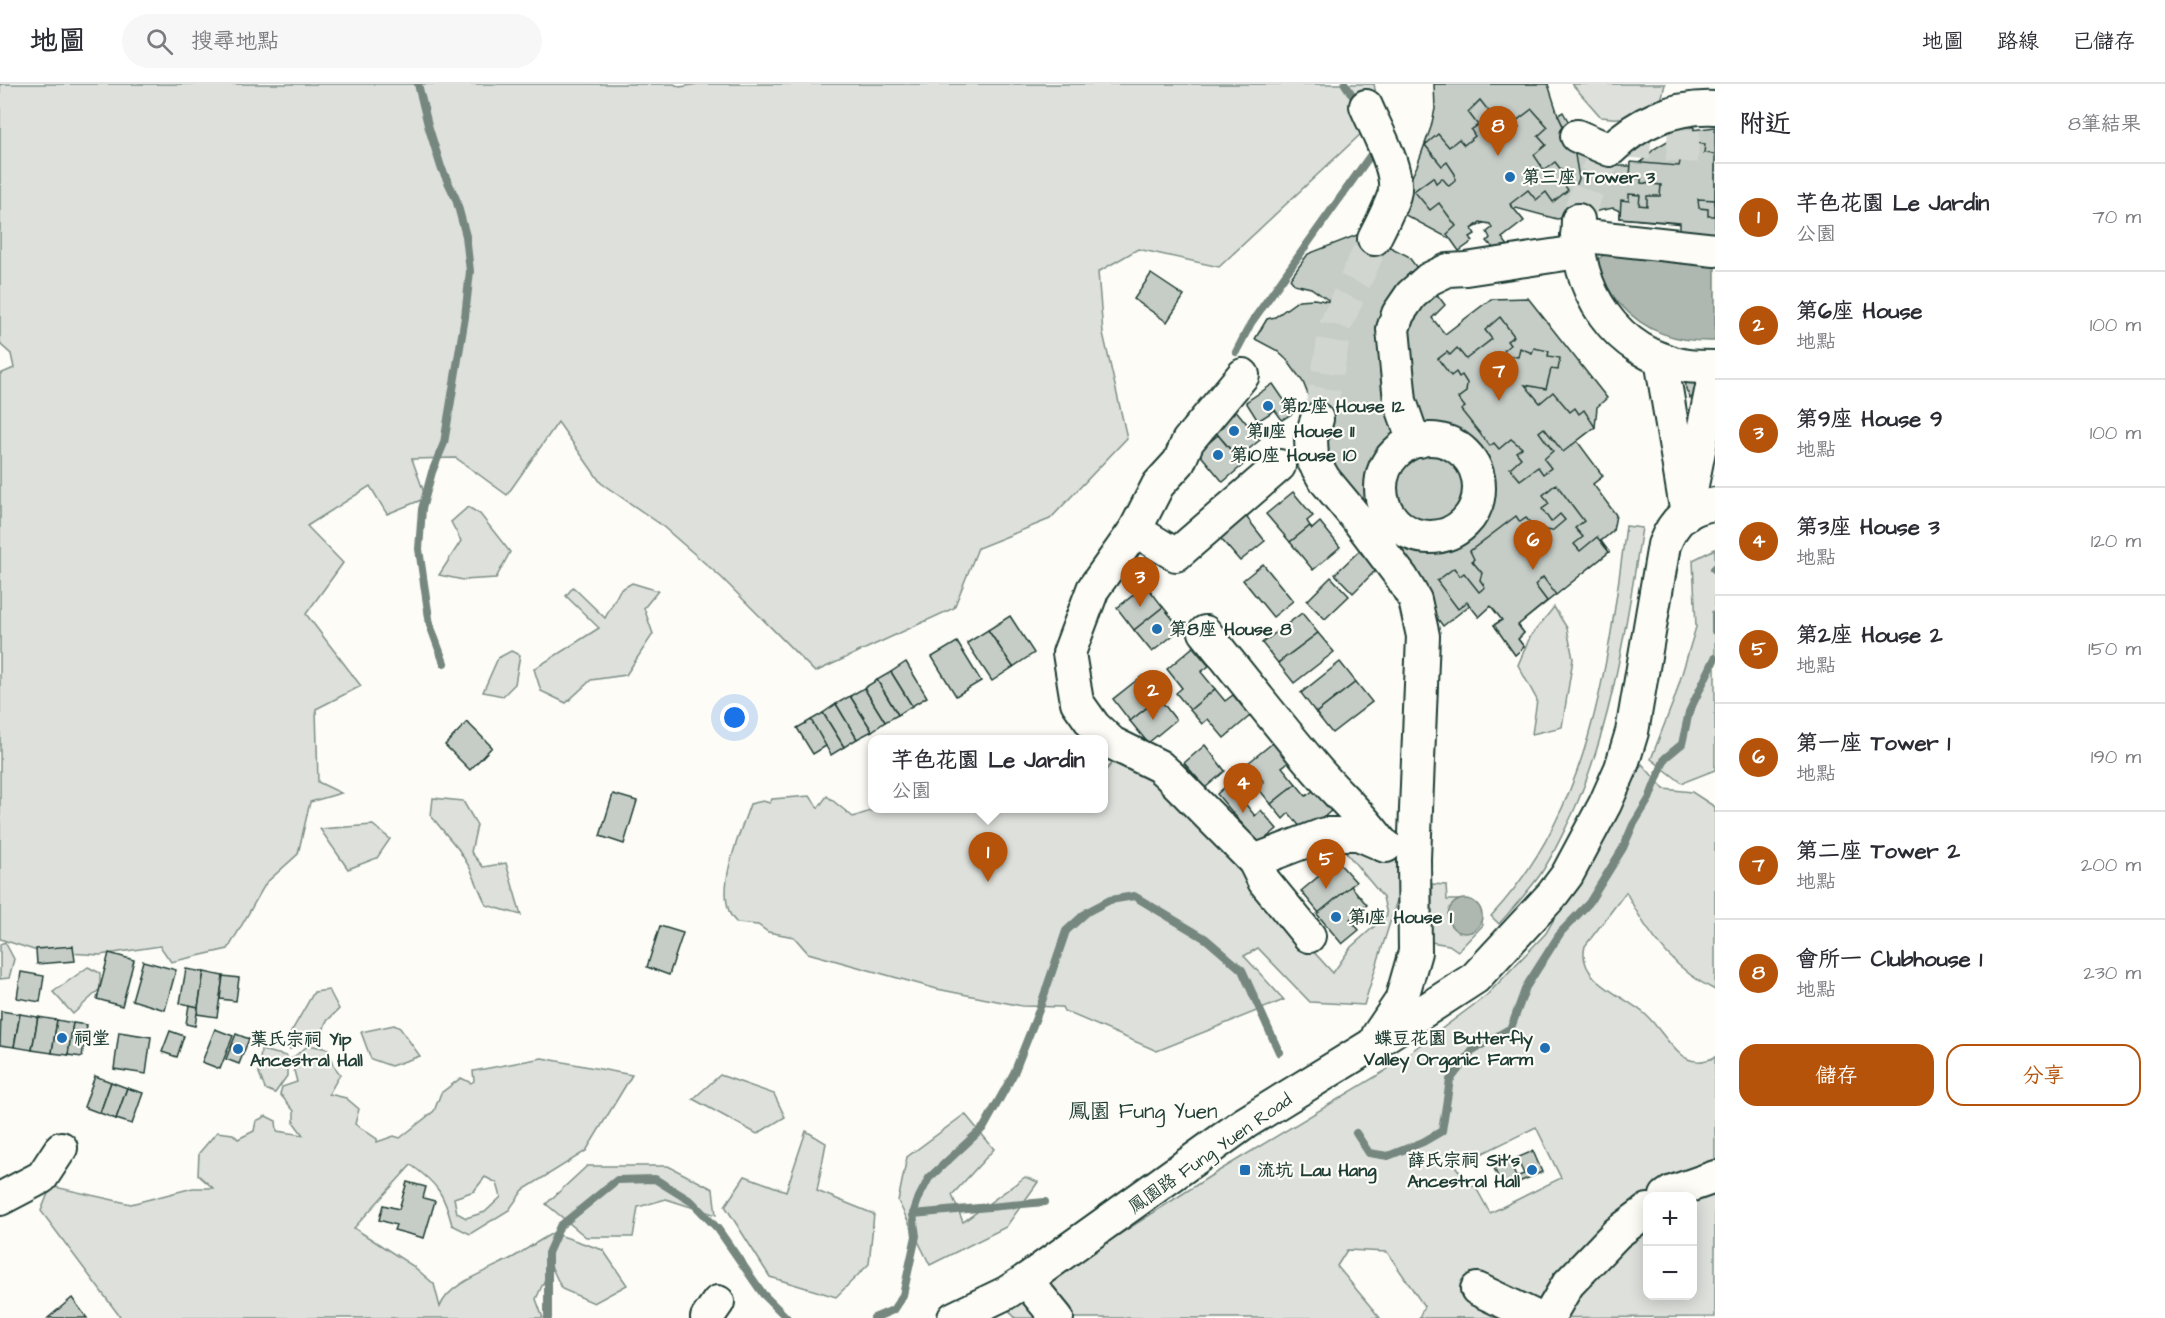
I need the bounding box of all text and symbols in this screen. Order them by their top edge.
search box [122,14,542,68]
text: 地圖 [30,22,86,61]
icon: search [143,25,176,58]
text: 搜尋地點 [191,26,279,57]
text: 地圖 [1922,27,1964,56]
text: 路線 [1997,27,2039,56]
text: 已儲存 [2072,27,2135,56]
pin: 8 [1478,106,1518,156]
text: 附近 [1739,106,1791,142]
text: 8筆結果 [2068,110,2141,138]
place label: 第三座 Tower 3 [1522,165,1656,190]
marker: 第三座 Tower 3 [1503,170,1517,184]
text: 芊色花園 Le Jardin [1796,188,1989,219]
text: 1 [1757,203,1760,231]
text: 70 m [2093,203,2141,231]
text: 公園 [1796,220,1836,248]
text: 第6座 House [1796,296,1922,327]
text: 2 [1753,311,1764,339]
text: 100 m [2090,311,2141,339]
text: 地點 [1796,328,1836,356]
pin: 7 [1480,352,1518,401]
place label: 第12座 House 12 [1280,394,1405,419]
marker: 第12座 House 12 [1261,399,1275,413]
text: 第9座 House 9 [1796,404,1942,435]
place label: 第11座 House 11 [1246,419,1355,444]
text: 3 [1753,419,1764,447]
text: 100 m [2090,419,2141,447]
marker: 第11座 House 11 [1227,424,1241,438]
text: 地點 [1796,436,1836,464]
place label: 第10座 House 10 [1230,443,1357,468]
marker: 第10座 House 10 [1211,448,1225,462]
text: 第3座 House 3 [1796,512,1940,543]
pin: 6 [1514,520,1552,570]
text: 4 [1752,527,1765,555]
text: 120 m [2091,527,2141,555]
text: 地點 [1796,544,1836,572]
pin: 3 [1120,558,1160,607]
place label: 第8座 House 8 [1169,617,1292,642]
text: 第2座 House 2 [1796,620,1943,651]
marker: 第8座 House 8 [1150,622,1164,636]
text: 5 [1751,635,1766,663]
text: 150 m [2088,635,2141,663]
text: 地點 [1796,652,1836,680]
pin: 2 [1134,670,1172,720]
your location [720,703,749,732]
text: 第一座 Tower 1 [1796,728,1950,759]
popup [868,735,1108,813]
text: 6 [1752,743,1765,771]
text: 190 m [2091,743,2141,771]
text: 芊色花園 Le Jardin [891,745,1085,776]
text: 地點 [1796,760,1836,788]
pin: 4 [1224,764,1262,813]
text: 公園 [891,777,931,805]
pin: 1 [968,832,1008,882]
text: 第二座 Tower 2 [1796,836,1960,867]
pin: 5 [1306,840,1346,889]
text: 7 [1752,851,1765,879]
text: 200 m [2081,851,2141,879]
text: 地點 [1796,868,1836,896]
place label: 第1座 House 1 [1348,905,1453,930]
marker: 第1座 House 1 [1329,910,1343,924]
text: 會所一 Clubhouse 1 [1796,944,1982,975]
text: 8 [1752,959,1765,987]
text: 230 m [2083,959,2141,987]
text: 地點 [1796,976,1836,1004]
place label: 祠堂 [74,1026,110,1051]
place label: 蝶豆花園 Butterfly Valley Organic Farm [1363,1026,1534,1073]
place label: 葉氏宗祠 Yip Ancestral Hall [250,1027,363,1073]
marker: 祠堂 [55,1031,69,1045]
marker: 蝶豆花園 Butterfly Valley Organic Farm [1538,1041,1552,1055]
marker: 葉氏宗祠 Yip Ancestral Hall [231,1042,245,1056]
button: 儲存 [1739,1044,1934,1106]
button: 分享 [1946,1044,2141,1106]
street label: 鳳園路 Fung Yuen Road [1124,1087,1298,1220]
district label: 鳳園 Fung Yuen [1068,1097,1218,1128]
place label: 薛氏宗祠 Sit's Ancestral Hall [1407,1148,1520,1194]
place label: 流坑 Lau Hang [1257,1158,1377,1184]
marker: 流坑 Lau Hang [1238,1163,1252,1177]
marker: 薛氏宗祠 Sit's Ancestral Hall [1525,1163,1539,1177]
map controls [1643,1192,1697,1300]
button: + [1643,1192,1697,1246]
button: − [1643,1246,1697,1300]

